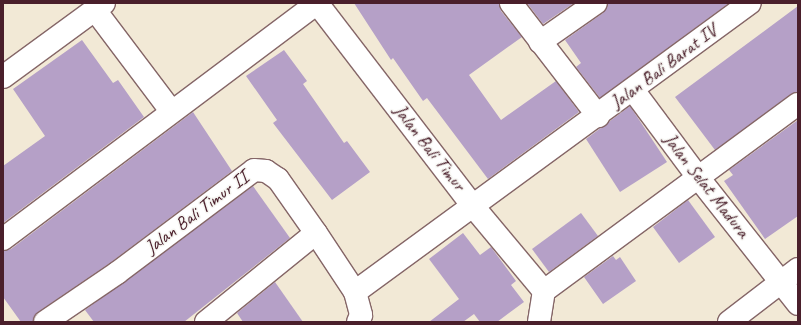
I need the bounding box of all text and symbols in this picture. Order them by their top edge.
street label: Jalan Bali Barat IV [606,19,722,115]
street label: Jalan Bali Timur [388,100,470,196]
street label: Jalan Selat Madura [658,129,754,243]
street label: Jalan Bali Timur II [140,166,254,260]

